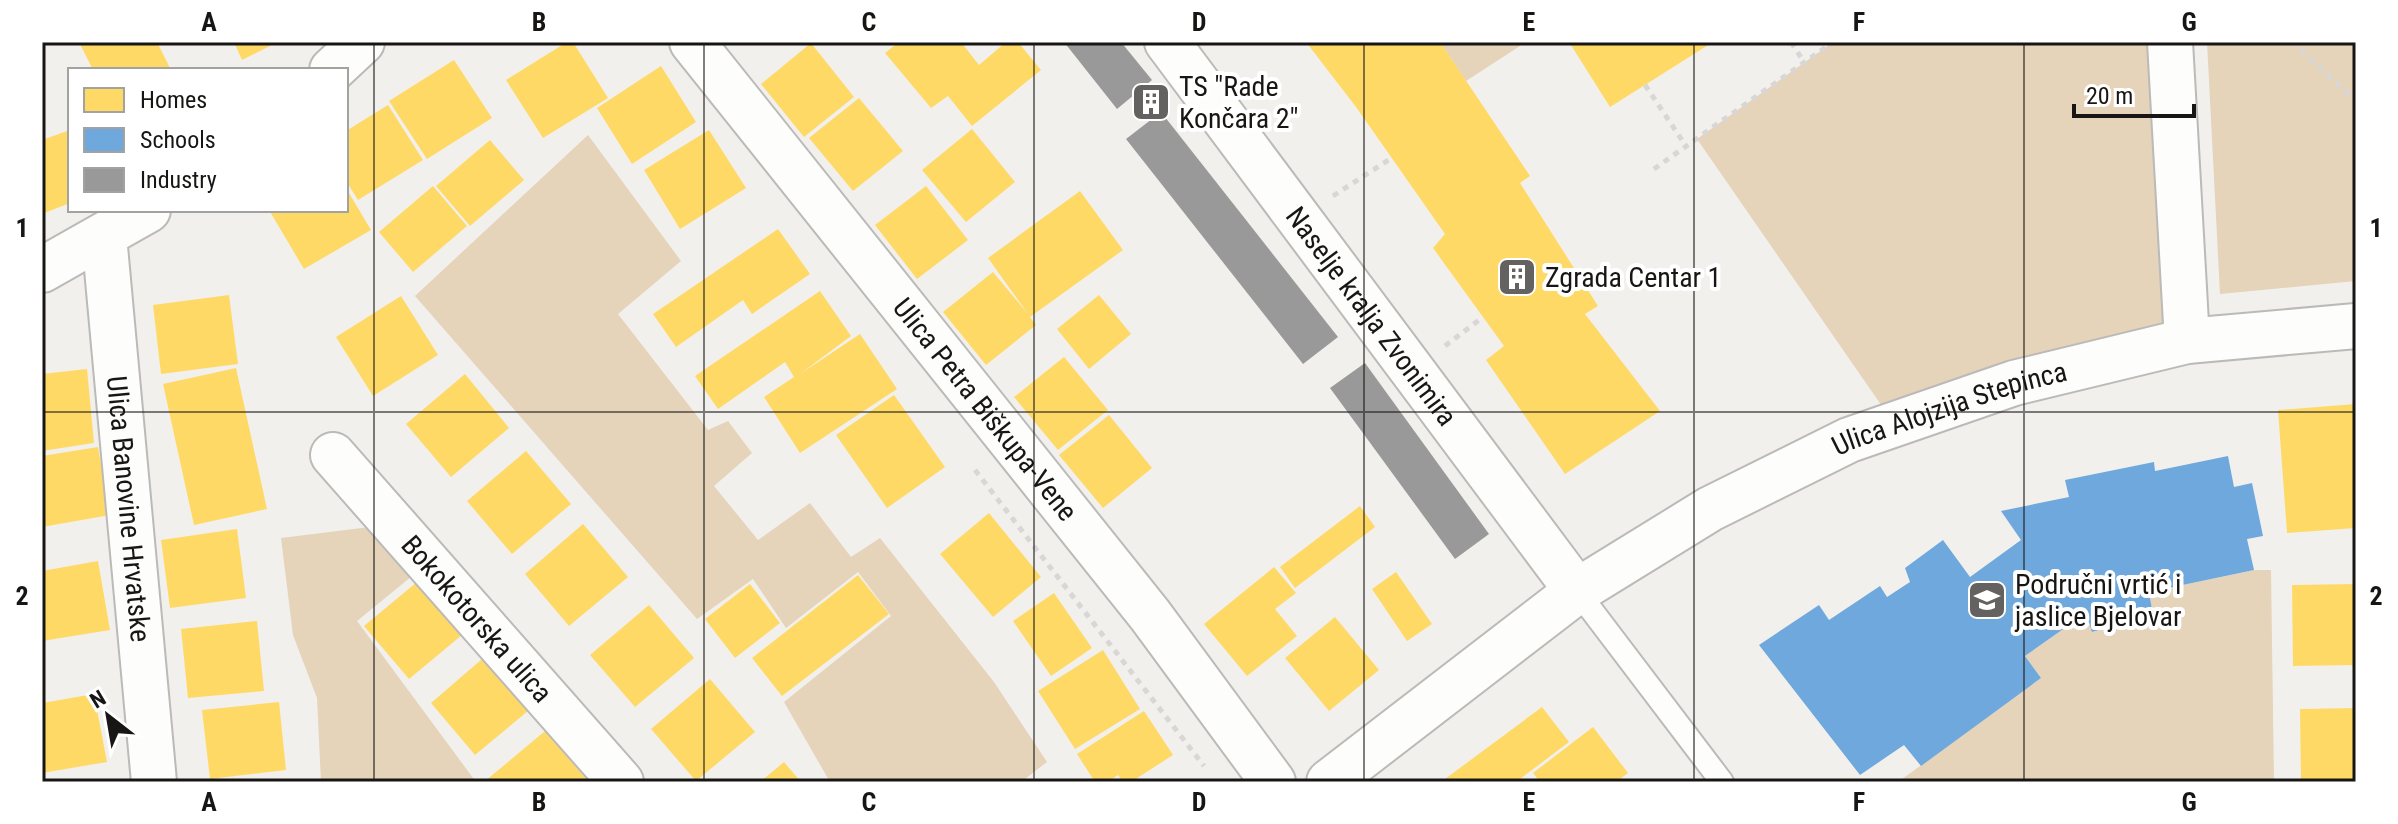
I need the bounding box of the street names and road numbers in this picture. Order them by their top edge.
street label: Naselje kralja Zvonimira [1279,200,1464,432]
street label: Ulica Petra Biškupa-Vene [886,291,1084,527]
street label: Ulica Alojzija Stepinca [1827,355,2070,463]
street label: Ulica Banovine Hrvatske [100,374,157,643]
street label: Bokokotorska ulica [394,529,559,709]

